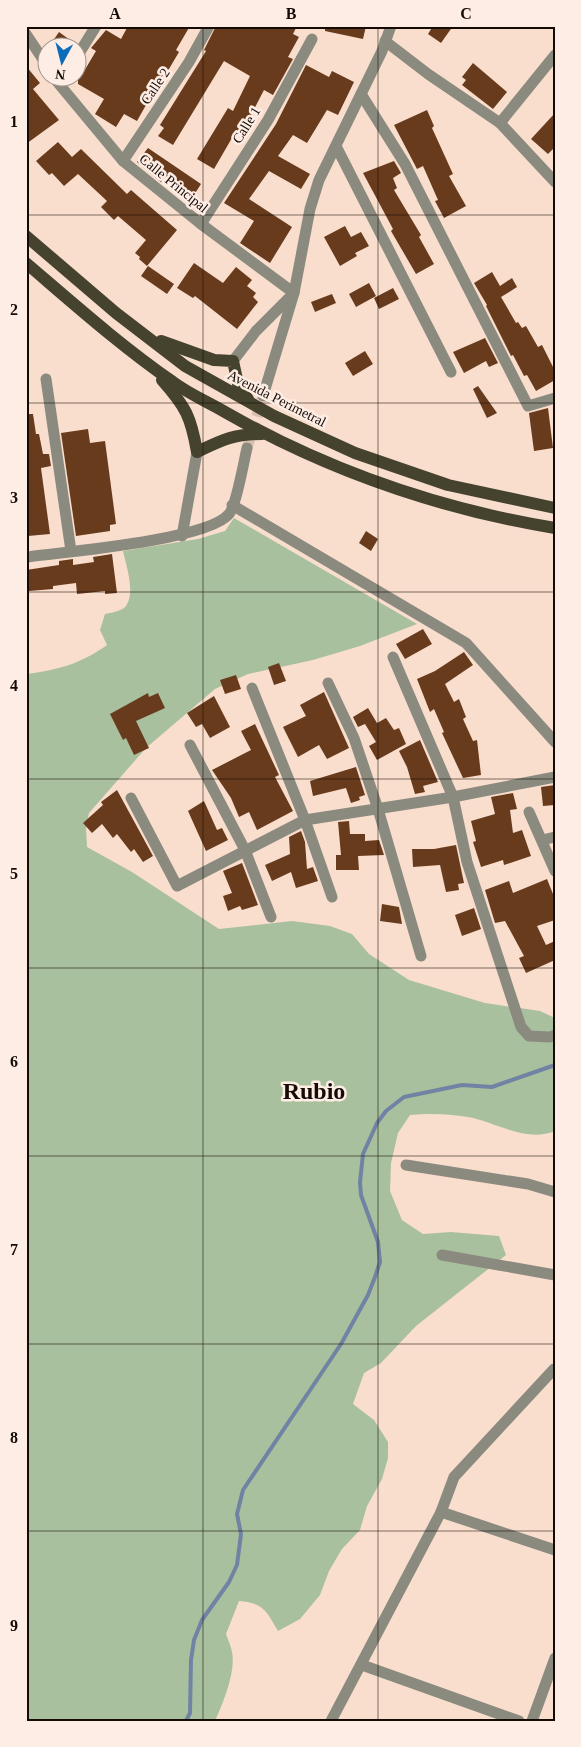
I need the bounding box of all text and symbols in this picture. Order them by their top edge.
text: A [109,5,121,22]
text: B [286,5,297,22]
text: C [460,5,472,22]
north arrow [38,38,88,88]
street label: Calle 2 [138,65,173,107]
text: N [55,66,66,82]
street label: Calle 1 [229,104,263,146]
text: 1 [10,113,18,130]
street label: Calle Principal [136,151,211,216]
text: 2 [10,301,18,318]
street label: Avenida Perimetral [225,367,328,430]
text: 3 [10,489,18,506]
text: 4 [10,677,18,694]
text: 5 [10,865,18,882]
text: 6 [10,1053,18,1070]
district label: Rubio [283,1078,345,1104]
text: 7 [10,1241,18,1258]
text: 8 [10,1429,18,1446]
text: 9 [10,1617,18,1634]

